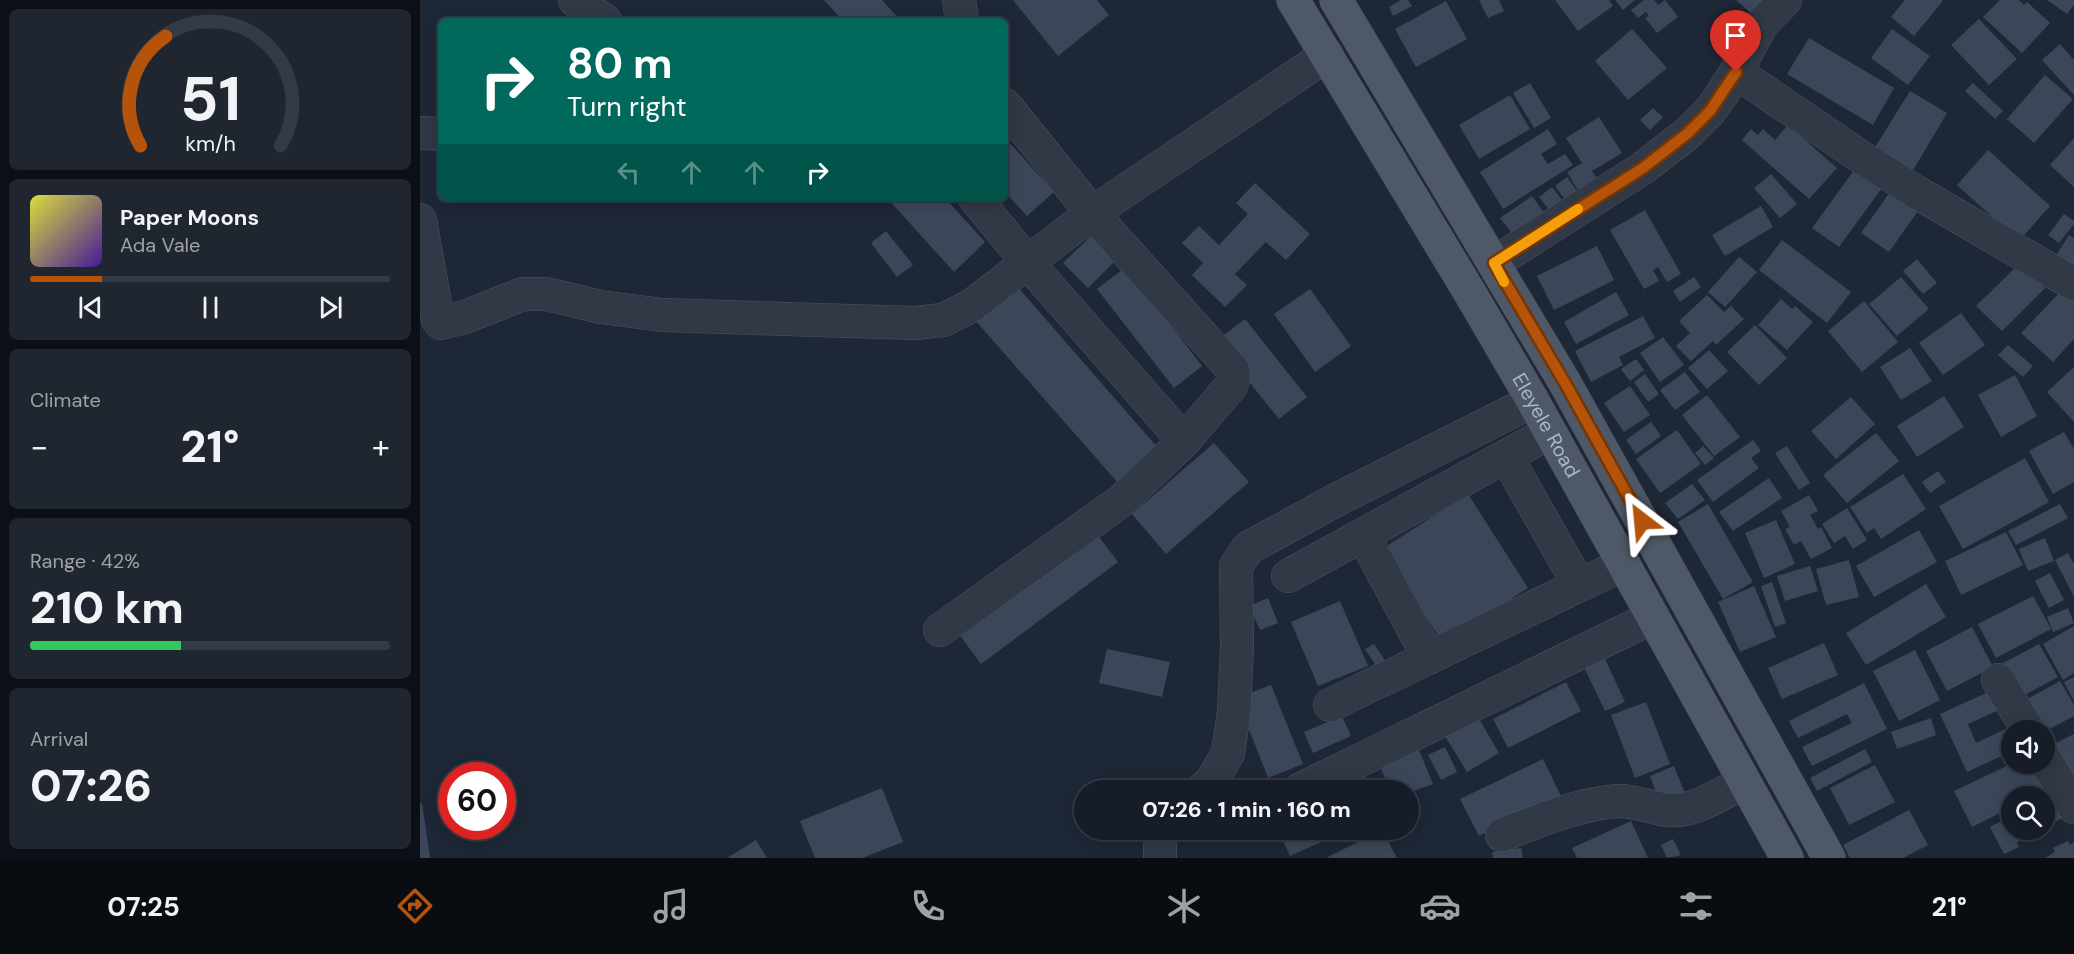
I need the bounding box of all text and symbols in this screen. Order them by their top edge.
pin [1710,10,1761,72]
icon: arrive [1719,19,1752,52]
text: 80 m [567,36,673,91]
icon: right [468,42,546,120]
text: 51 [179,59,241,140]
text: Turn right [567,89,687,124]
text: km/h [185,131,235,159]
icon: left [612,156,645,189]
icon: ahead [675,156,708,189]
icon: ahead [738,156,771,189]
icon: right [801,156,834,189]
text: Paper Moons [120,203,259,232]
text: Ada Vale [120,232,200,258]
icon: previous [74,291,107,324]
icon: pause [194,291,227,324]
icon: next [314,291,347,324]
street label: Eleyele Road [1506,368,1586,482]
text: Climate [30,387,101,413]
text: 21° [180,417,240,476]
text: − [30,425,48,468]
text: + [372,425,390,468]
position arrow [1610,489,1674,553]
text: Range · 42% [30,548,140,574]
text: 210 km [30,578,184,637]
map controls [2001,720,2055,840]
button: sound [2001,720,2055,774]
text: Arrival [30,726,88,752]
text: 07:26 [30,756,152,815]
speed limit sign: 60 [438,762,516,840]
button: search [2001,786,2055,840]
text: 07:26 · 1 min · 160 m [1142,795,1351,824]
icon: directions [394,885,436,927]
icon: music [650,885,692,927]
icon: phone [907,885,949,927]
icon: climate [1163,885,1205,927]
icon: car [1419,885,1461,927]
icon: filters [1675,885,1717,927]
text: 07:25 [107,889,180,924]
text: 21° [1932,889,1967,924]

